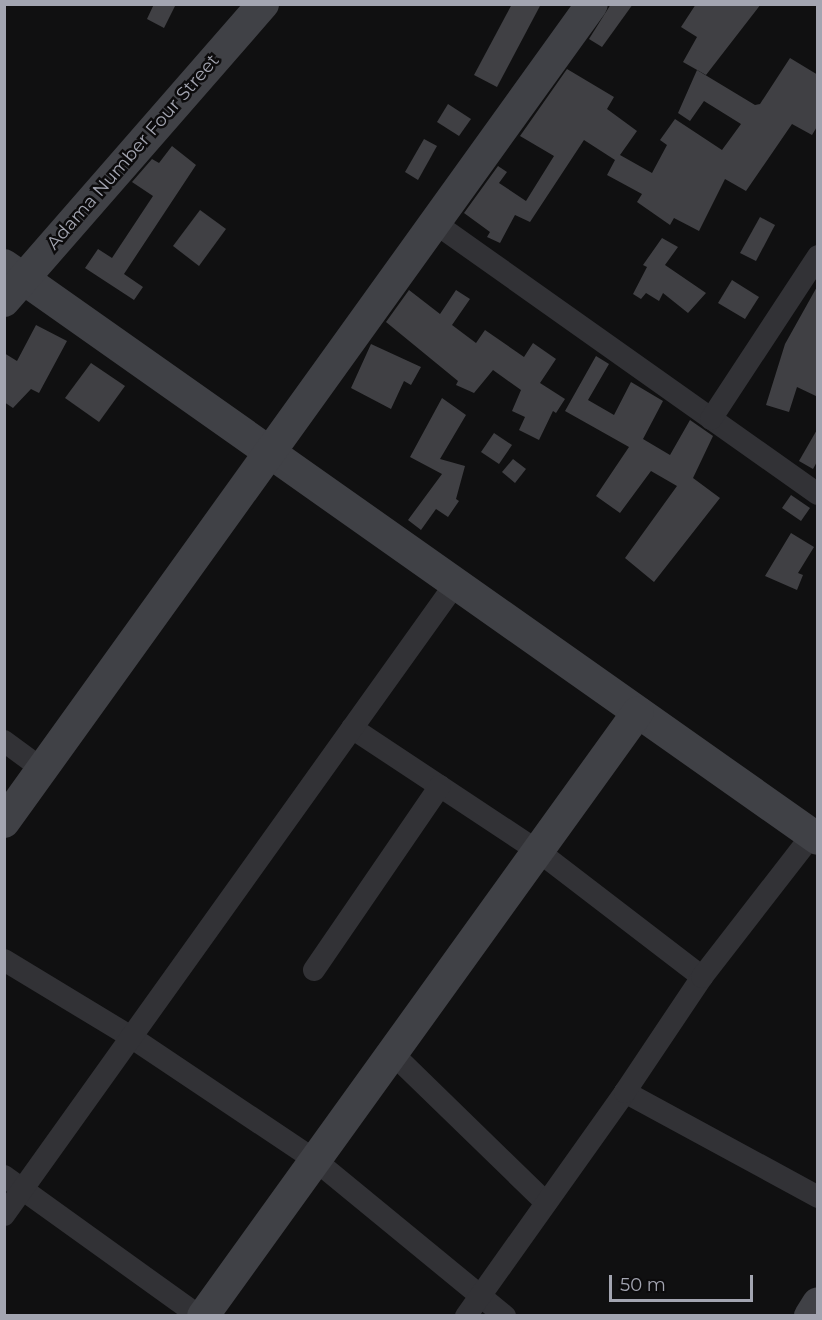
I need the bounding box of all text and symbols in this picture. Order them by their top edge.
street label: Adama Number Four Street [42,50,224,254]
scale bar [612,1263,756,1301]
text: 50 m [620,1274,666,1296]

